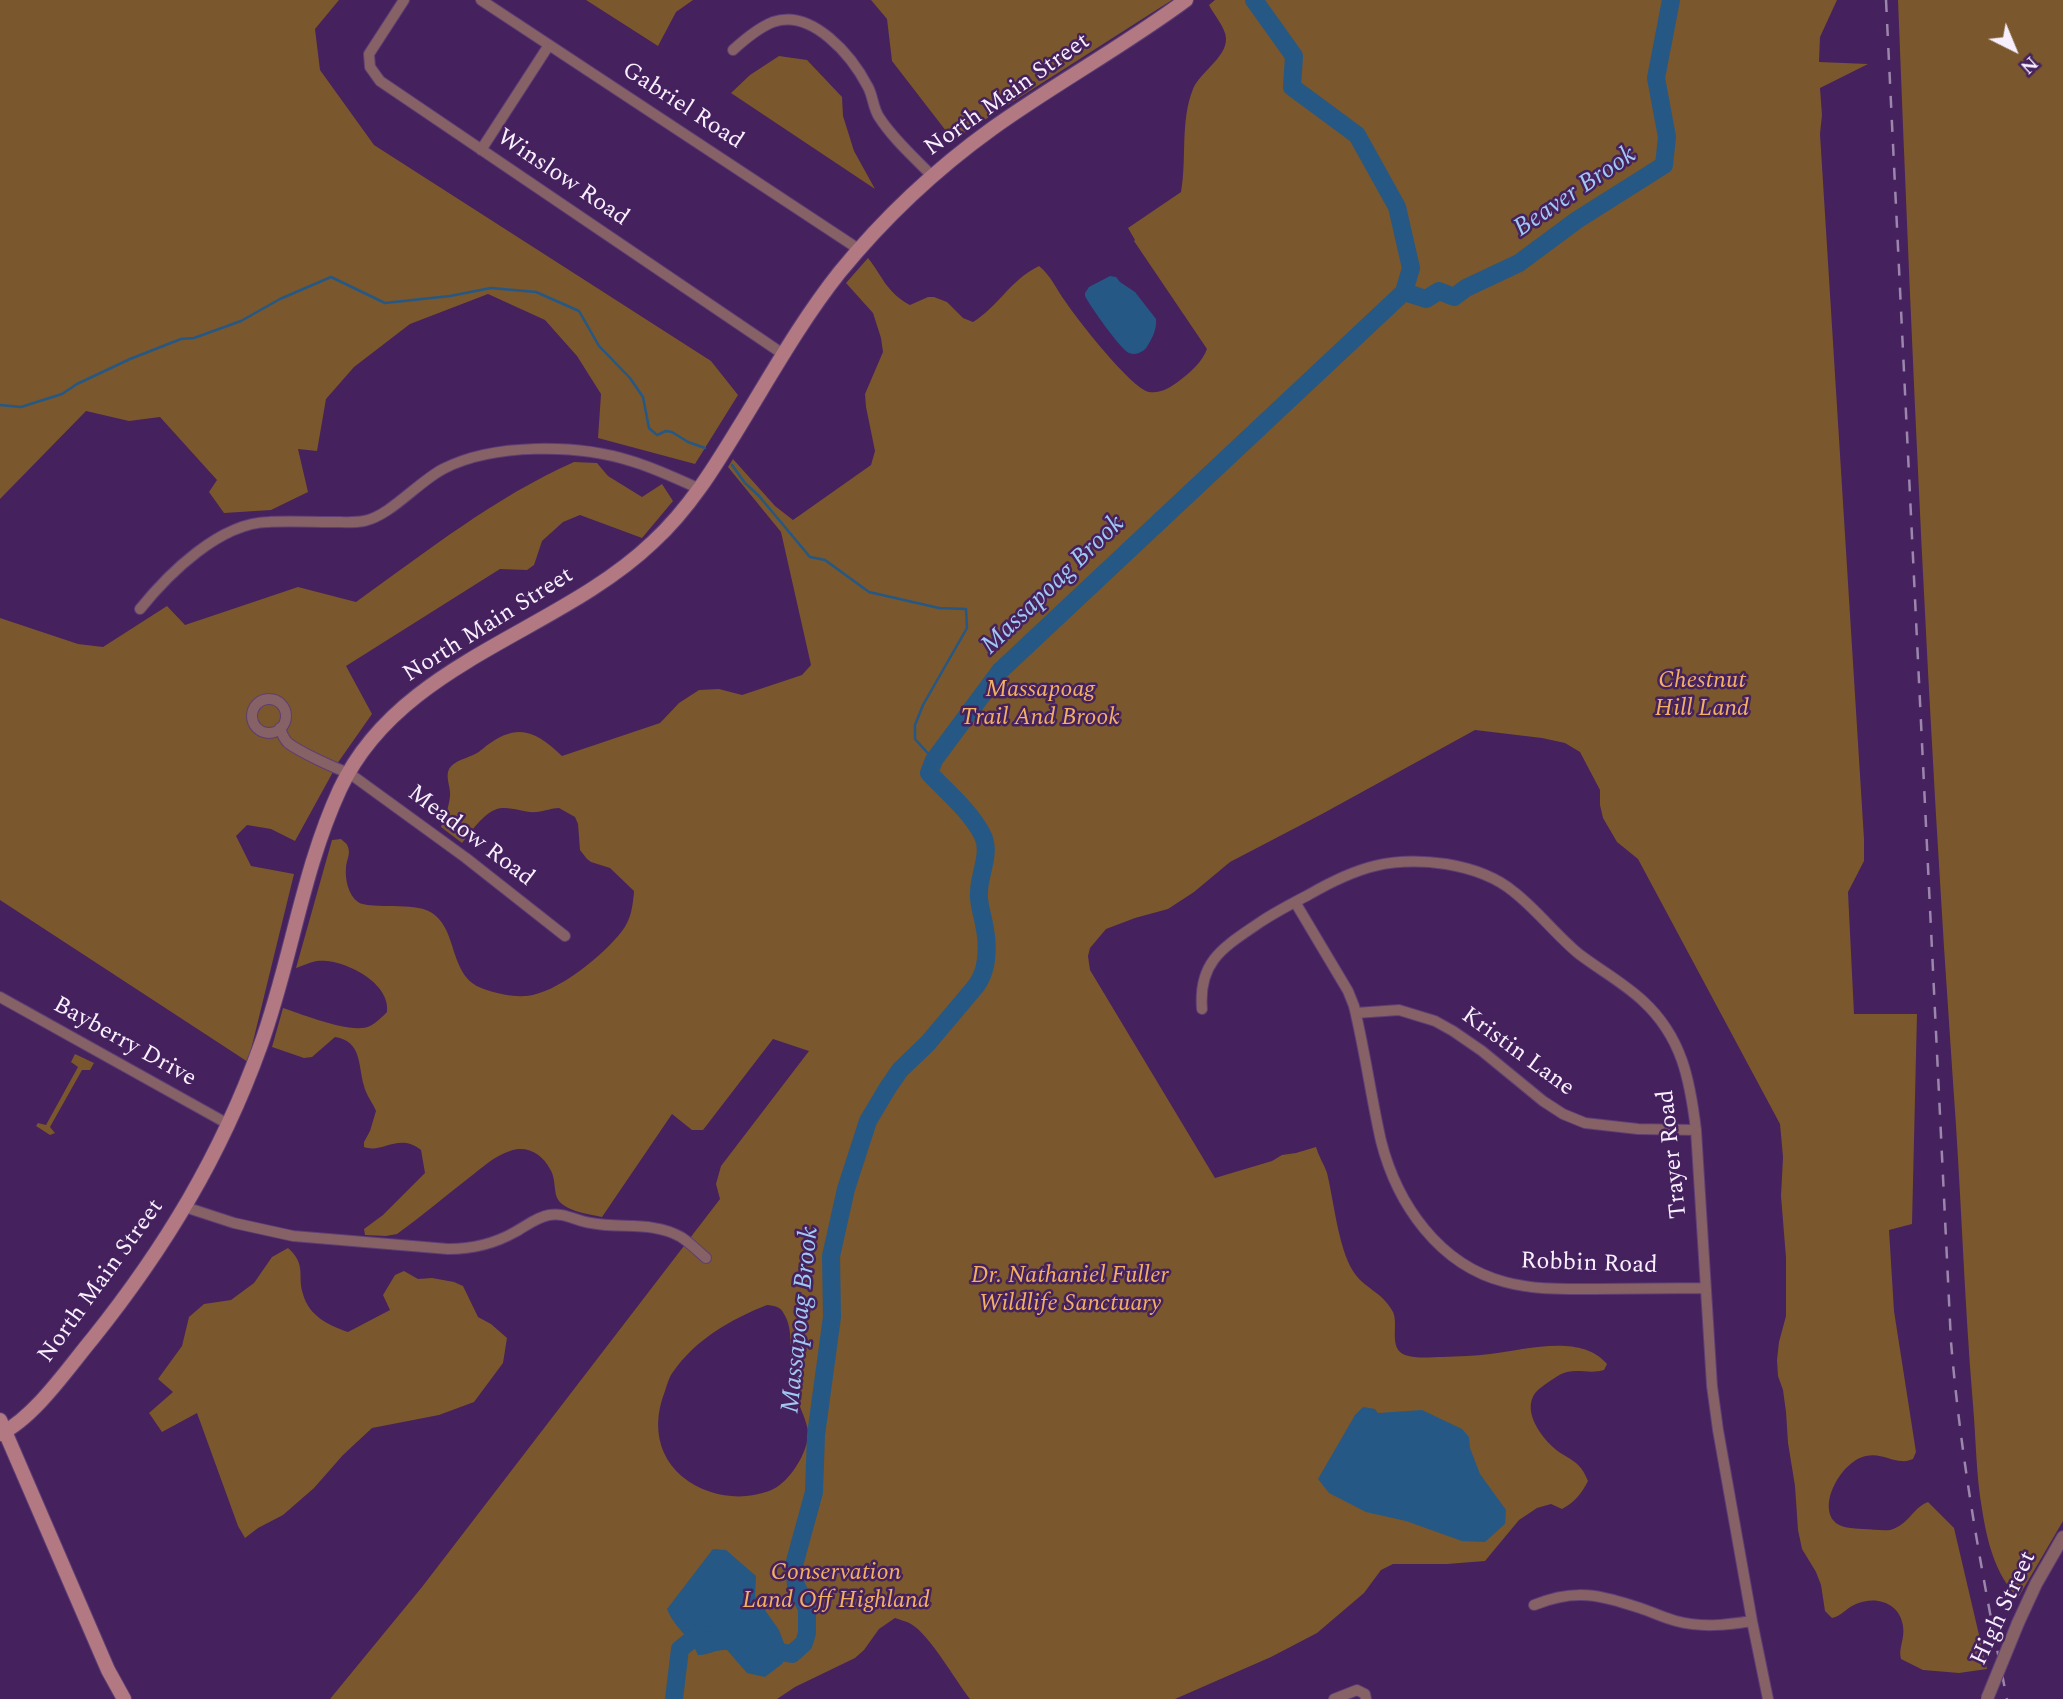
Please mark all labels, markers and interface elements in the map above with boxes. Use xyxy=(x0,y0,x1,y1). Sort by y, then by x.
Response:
north arrow xyxy=(1979,14,2049,84)
street label: North Main Street xyxy=(920,28,1096,164)
text: N xyxy=(2013,49,2044,81)
street label: Gabriel Road xyxy=(616,57,748,157)
street label: Winslow Road xyxy=(490,124,634,234)
water label: Beaver Brook xyxy=(1509,141,1643,245)
water label: Massapoag Brook xyxy=(976,510,1132,662)
street label: North Main Street xyxy=(399,562,579,690)
park label: Chestnut Hill Land xyxy=(1655,668,1749,724)
park label: Massapoag Trail And Brook xyxy=(960,677,1120,733)
street label: Meadow Road xyxy=(401,780,539,894)
street label: Bayberry Drive xyxy=(47,992,201,1094)
street label: Kristin Lane xyxy=(1455,1002,1579,1104)
street label: Trayer Road xyxy=(1653,1088,1695,1220)
street label: North Main Street xyxy=(33,1195,171,1369)
water label: Massapoag Brook xyxy=(777,1225,827,1415)
street label: Robbin Road xyxy=(1520,1248,1658,1282)
park label: Dr. Nathaniel Fuller Wildlife Sanctuary xyxy=(971,1263,1169,1319)
street label: High Street xyxy=(1966,1547,2044,1671)
park label: Conservation Land Off Highland xyxy=(742,1560,930,1616)

